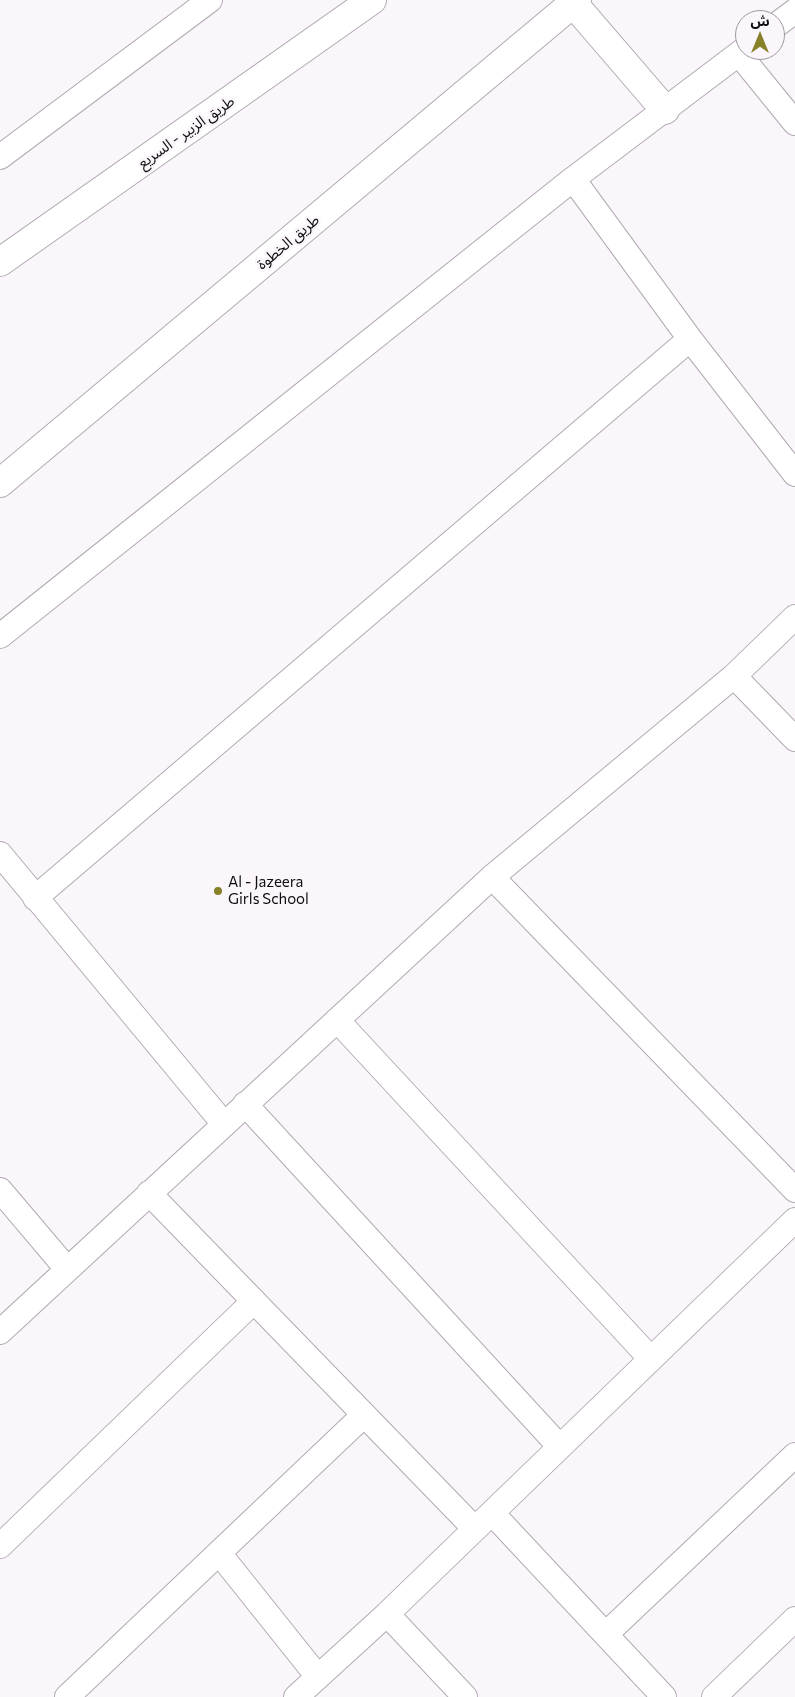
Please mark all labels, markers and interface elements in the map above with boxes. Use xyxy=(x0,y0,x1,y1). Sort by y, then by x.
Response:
north arrow xyxy=(735,10,785,60)
text: ش xyxy=(750,12,770,29)
street label: طريق الزبير - السريع xyxy=(134,92,238,172)
street label: طريق الخطوة xyxy=(253,211,323,273)
place label: Al - Jazeera Girls School xyxy=(228,873,309,908)
marker: Al - Jazeera Girls School xyxy=(212,885,224,897)

